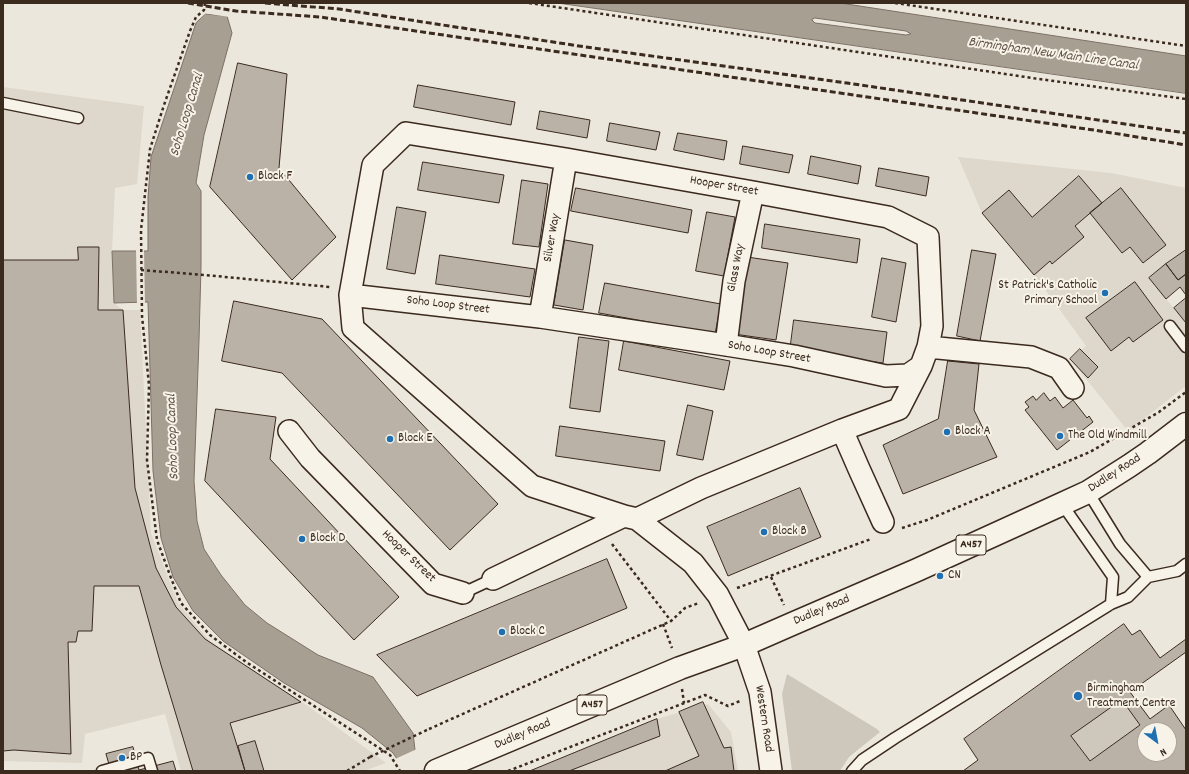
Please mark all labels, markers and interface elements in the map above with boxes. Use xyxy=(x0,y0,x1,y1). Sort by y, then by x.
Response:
water label: Birmingham New Main Line Canal xyxy=(967,35,1139,75)
water label: Soho Loop Canal xyxy=(167,71,209,159)
place label: Block F xyxy=(258,169,292,185)
marker: Block F xyxy=(245,172,255,182)
street label: Hooper Street xyxy=(689,173,759,201)
street label: Silver Way xyxy=(541,213,565,263)
street label: Glass Way xyxy=(725,243,749,293)
place label: St Patrick's Catholic Primary School xyxy=(998,278,1097,309)
marker: St Patrick's Catholic Primary School xyxy=(1100,288,1110,298)
street label: Soho Loop Street xyxy=(406,293,490,319)
street label: Soho Loop Street xyxy=(726,338,812,368)
water label: Soho Loop Canal xyxy=(164,394,184,480)
place label: Block A xyxy=(955,424,991,440)
marker: Block A xyxy=(942,427,952,437)
place label: The Old Windmill xyxy=(1068,428,1147,444)
place label: Block E xyxy=(398,431,432,447)
marker: The Old Windmill xyxy=(1055,431,1065,441)
marker: Block E xyxy=(385,434,395,444)
street label: Dudley Road xyxy=(1086,451,1144,497)
place label: Block B xyxy=(772,524,807,540)
street label: Hooper Street xyxy=(378,527,438,587)
marker: Block B xyxy=(759,527,769,537)
place label: Block D xyxy=(310,531,345,547)
marker: Block D xyxy=(297,534,307,544)
road number: A457 xyxy=(956,535,986,555)
place label: CN xyxy=(948,568,961,584)
marker: CN xyxy=(935,571,945,581)
street label: Dudley Road xyxy=(791,592,853,630)
place label: Block C xyxy=(510,624,545,640)
marker: Block C xyxy=(497,627,507,637)
place label: Birmingham Treatment Centre xyxy=(1087,681,1176,712)
street label: Western Road xyxy=(750,685,776,753)
marker: Birmingham Treatment Centre xyxy=(1072,690,1084,702)
road number: A457 xyxy=(577,695,607,715)
street label: Dudley Road xyxy=(492,716,554,754)
north arrow xyxy=(1137,722,1177,762)
text: N xyxy=(1156,743,1169,760)
place label: BP xyxy=(130,750,142,766)
marker: BP xyxy=(117,753,127,763)

